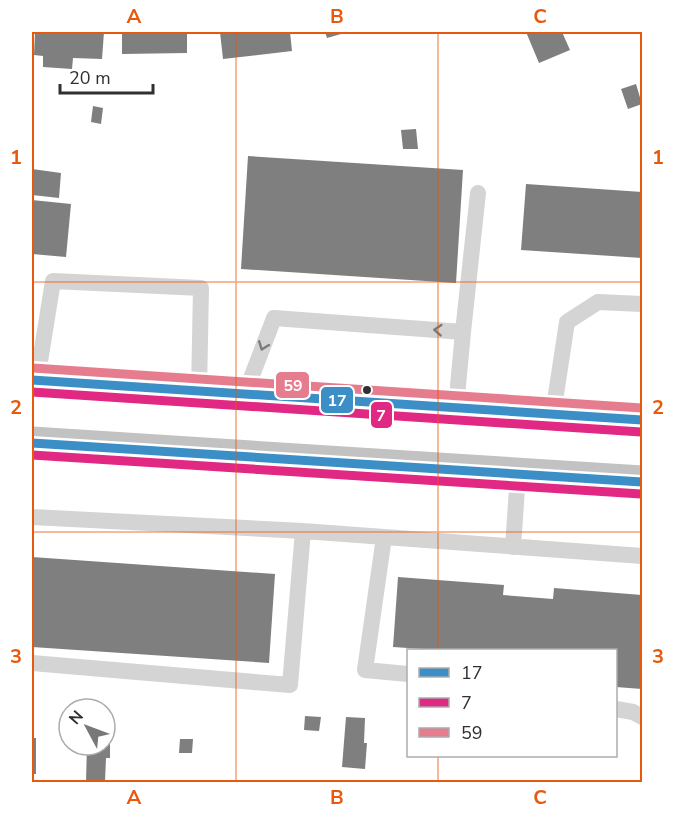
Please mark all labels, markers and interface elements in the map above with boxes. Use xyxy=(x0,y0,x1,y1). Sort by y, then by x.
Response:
text: A xyxy=(127,3,142,30)
text: B xyxy=(330,3,344,30)
text: C xyxy=(533,3,547,30)
scale bar xyxy=(60,57,153,95)
text: 20 m xyxy=(69,66,111,90)
text: 1 xyxy=(10,144,22,171)
text: 1 xyxy=(652,144,664,171)
one-way arrow xyxy=(434,324,443,337)
one-way arrow xyxy=(258,340,270,351)
line badge: 59 xyxy=(275,371,310,399)
text: 59 xyxy=(283,375,303,397)
unlabelled marker xyxy=(361,384,373,396)
line badge: 17 xyxy=(320,386,354,414)
text: 17 xyxy=(327,390,347,412)
text: 2 xyxy=(10,394,22,421)
text: 2 xyxy=(652,394,664,421)
line badge: 7 xyxy=(370,401,393,429)
text: 7 xyxy=(376,405,386,427)
text: 3 xyxy=(10,643,22,670)
text: 3 xyxy=(652,643,664,670)
legend xyxy=(407,649,617,757)
text: 17 xyxy=(461,661,483,685)
text: 7 xyxy=(461,691,472,715)
north arrow xyxy=(57,697,117,757)
text: N xyxy=(64,706,89,730)
text: 59 xyxy=(461,721,483,745)
text: A xyxy=(127,784,142,811)
text: B xyxy=(330,784,344,811)
text: C xyxy=(533,784,547,811)

